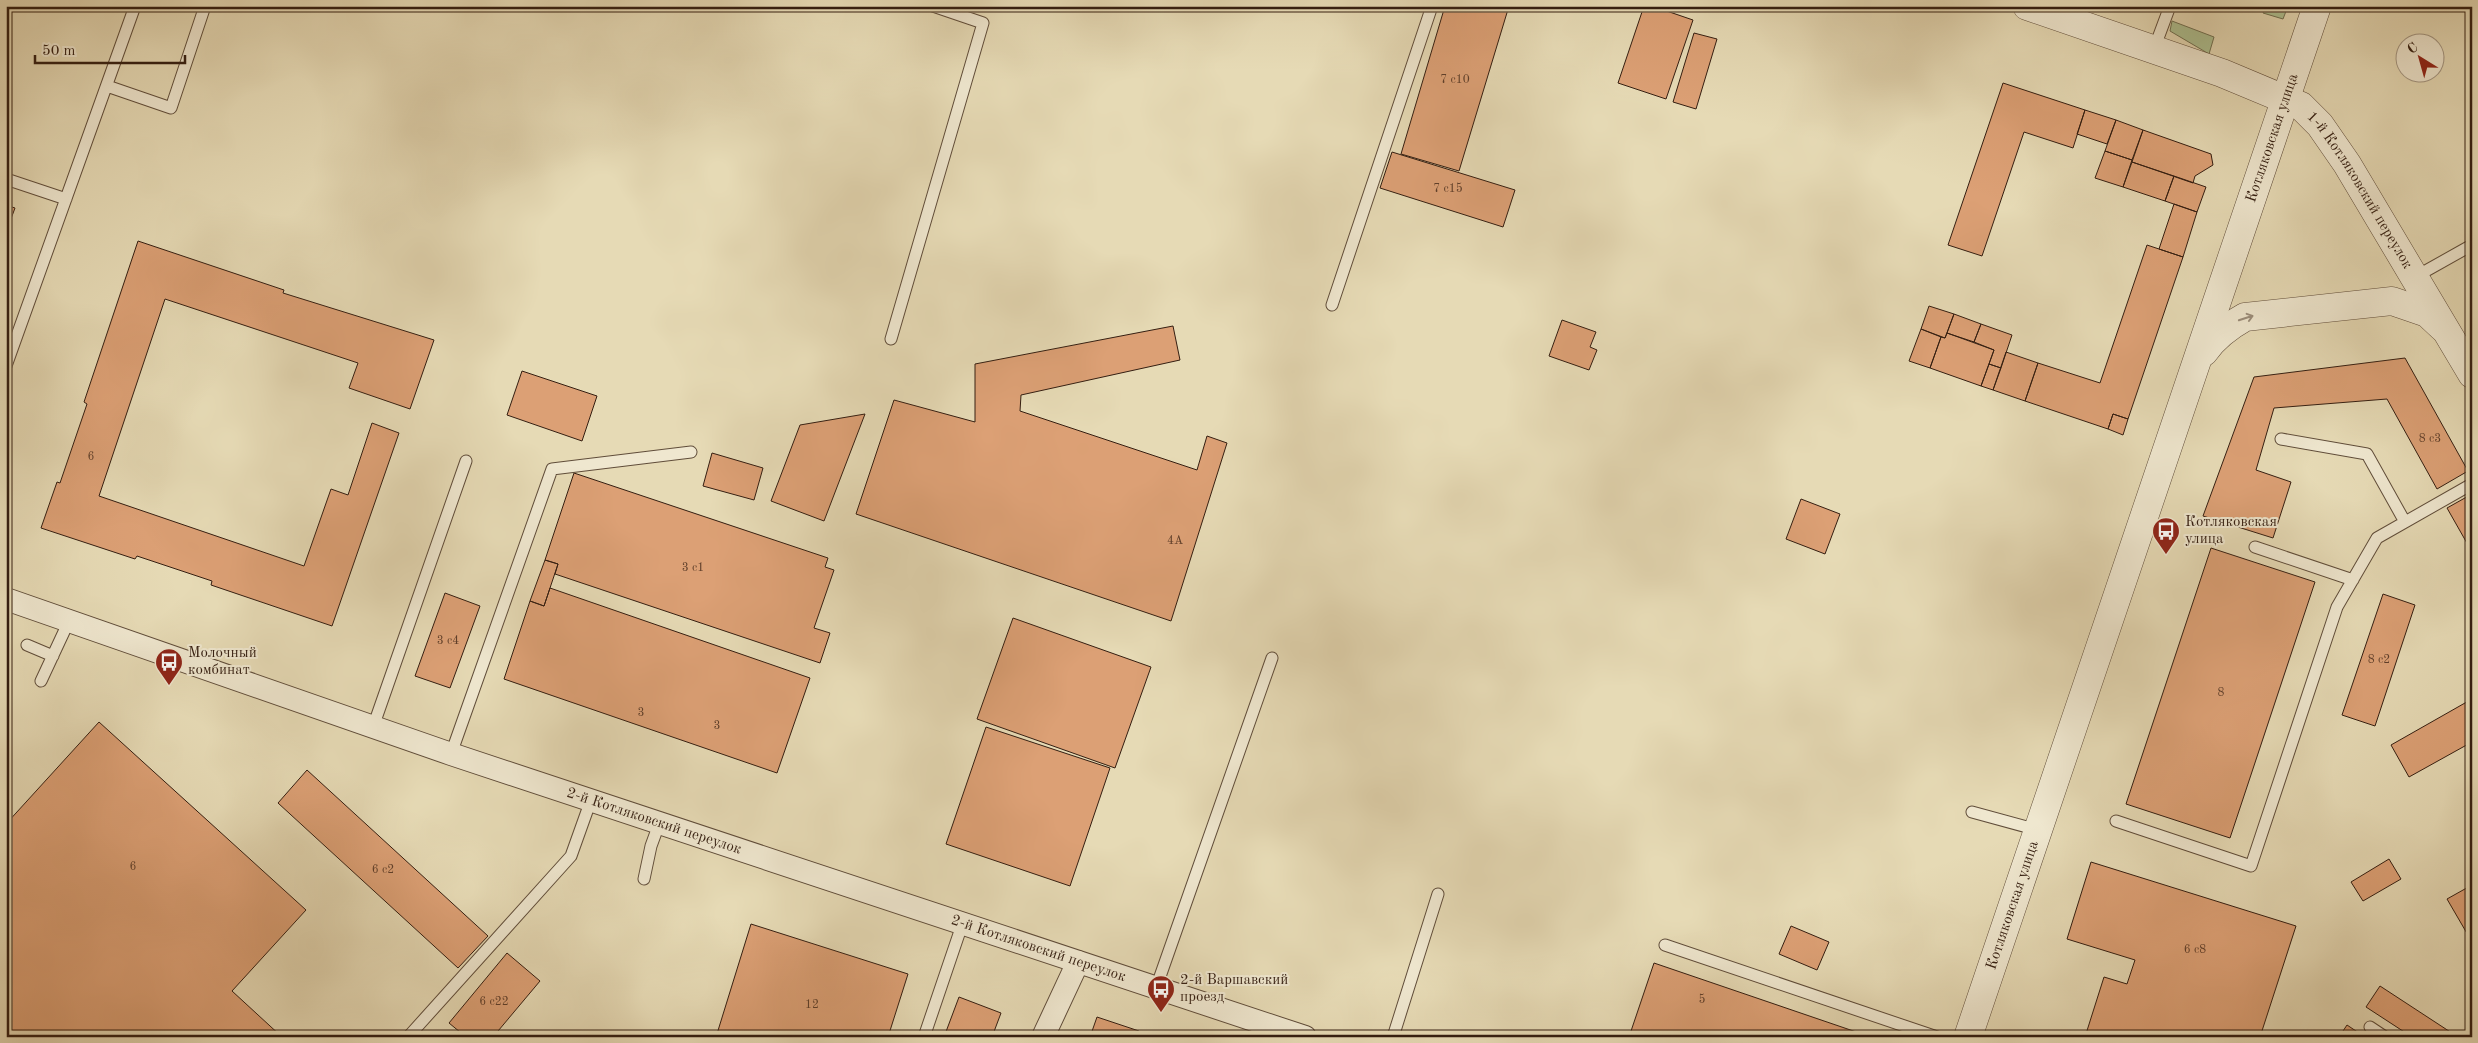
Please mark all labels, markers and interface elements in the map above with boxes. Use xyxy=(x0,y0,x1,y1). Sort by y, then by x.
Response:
scale bar xyxy=(35,32,185,64)
north arrow xyxy=(2396,32,2446,82)
text: С xyxy=(2405,40,2421,57)
text: 50 m xyxy=(42,44,76,59)
street label: Котляковская улица xyxy=(2244,71,2301,204)
house number: 7 с10 xyxy=(1440,74,1470,86)
street label: 1-й Котляковский переулок xyxy=(2304,109,2415,272)
house number: 7 с15 xyxy=(1433,182,1463,195)
one-way arrow xyxy=(2238,313,2254,323)
house number: 8 с3 xyxy=(2419,433,2441,445)
house number: 6 xyxy=(88,451,95,463)
place label: Котляковская улица xyxy=(2185,515,2277,547)
bus stop icon: Котляковская улица xyxy=(2151,516,2181,555)
house number: 4А xyxy=(1167,535,1183,547)
house number: 3 с1 xyxy=(682,562,704,574)
house number: 3 с4 xyxy=(437,635,459,647)
place label: Молочный комбинат xyxy=(188,646,257,678)
bus stop icon: Молочный комбинат xyxy=(154,647,184,686)
house number: 8 с2 xyxy=(2368,654,2390,666)
house number: 8 xyxy=(2218,687,2225,699)
house number: 3 xyxy=(638,707,644,719)
house number: 3 xyxy=(714,720,720,732)
street label: 2-й Котляковский переулок xyxy=(565,785,744,857)
street label: Котляковская улица xyxy=(1984,839,2041,972)
house number: 6 xyxy=(130,861,137,873)
house number: 6 с2 xyxy=(372,864,394,876)
street label: 2-й Котляковский переулок xyxy=(949,913,1128,985)
house number: 6 с8 xyxy=(2184,944,2206,956)
place label: 2-й Варшавский проезд xyxy=(1180,973,1288,1005)
bus stop icon: 2-й Варшавский проезд xyxy=(1146,974,1176,1013)
house number: 5 xyxy=(1699,993,1706,1006)
house number: 6 с22 xyxy=(479,996,509,1008)
house number: 12 xyxy=(805,999,819,1011)

